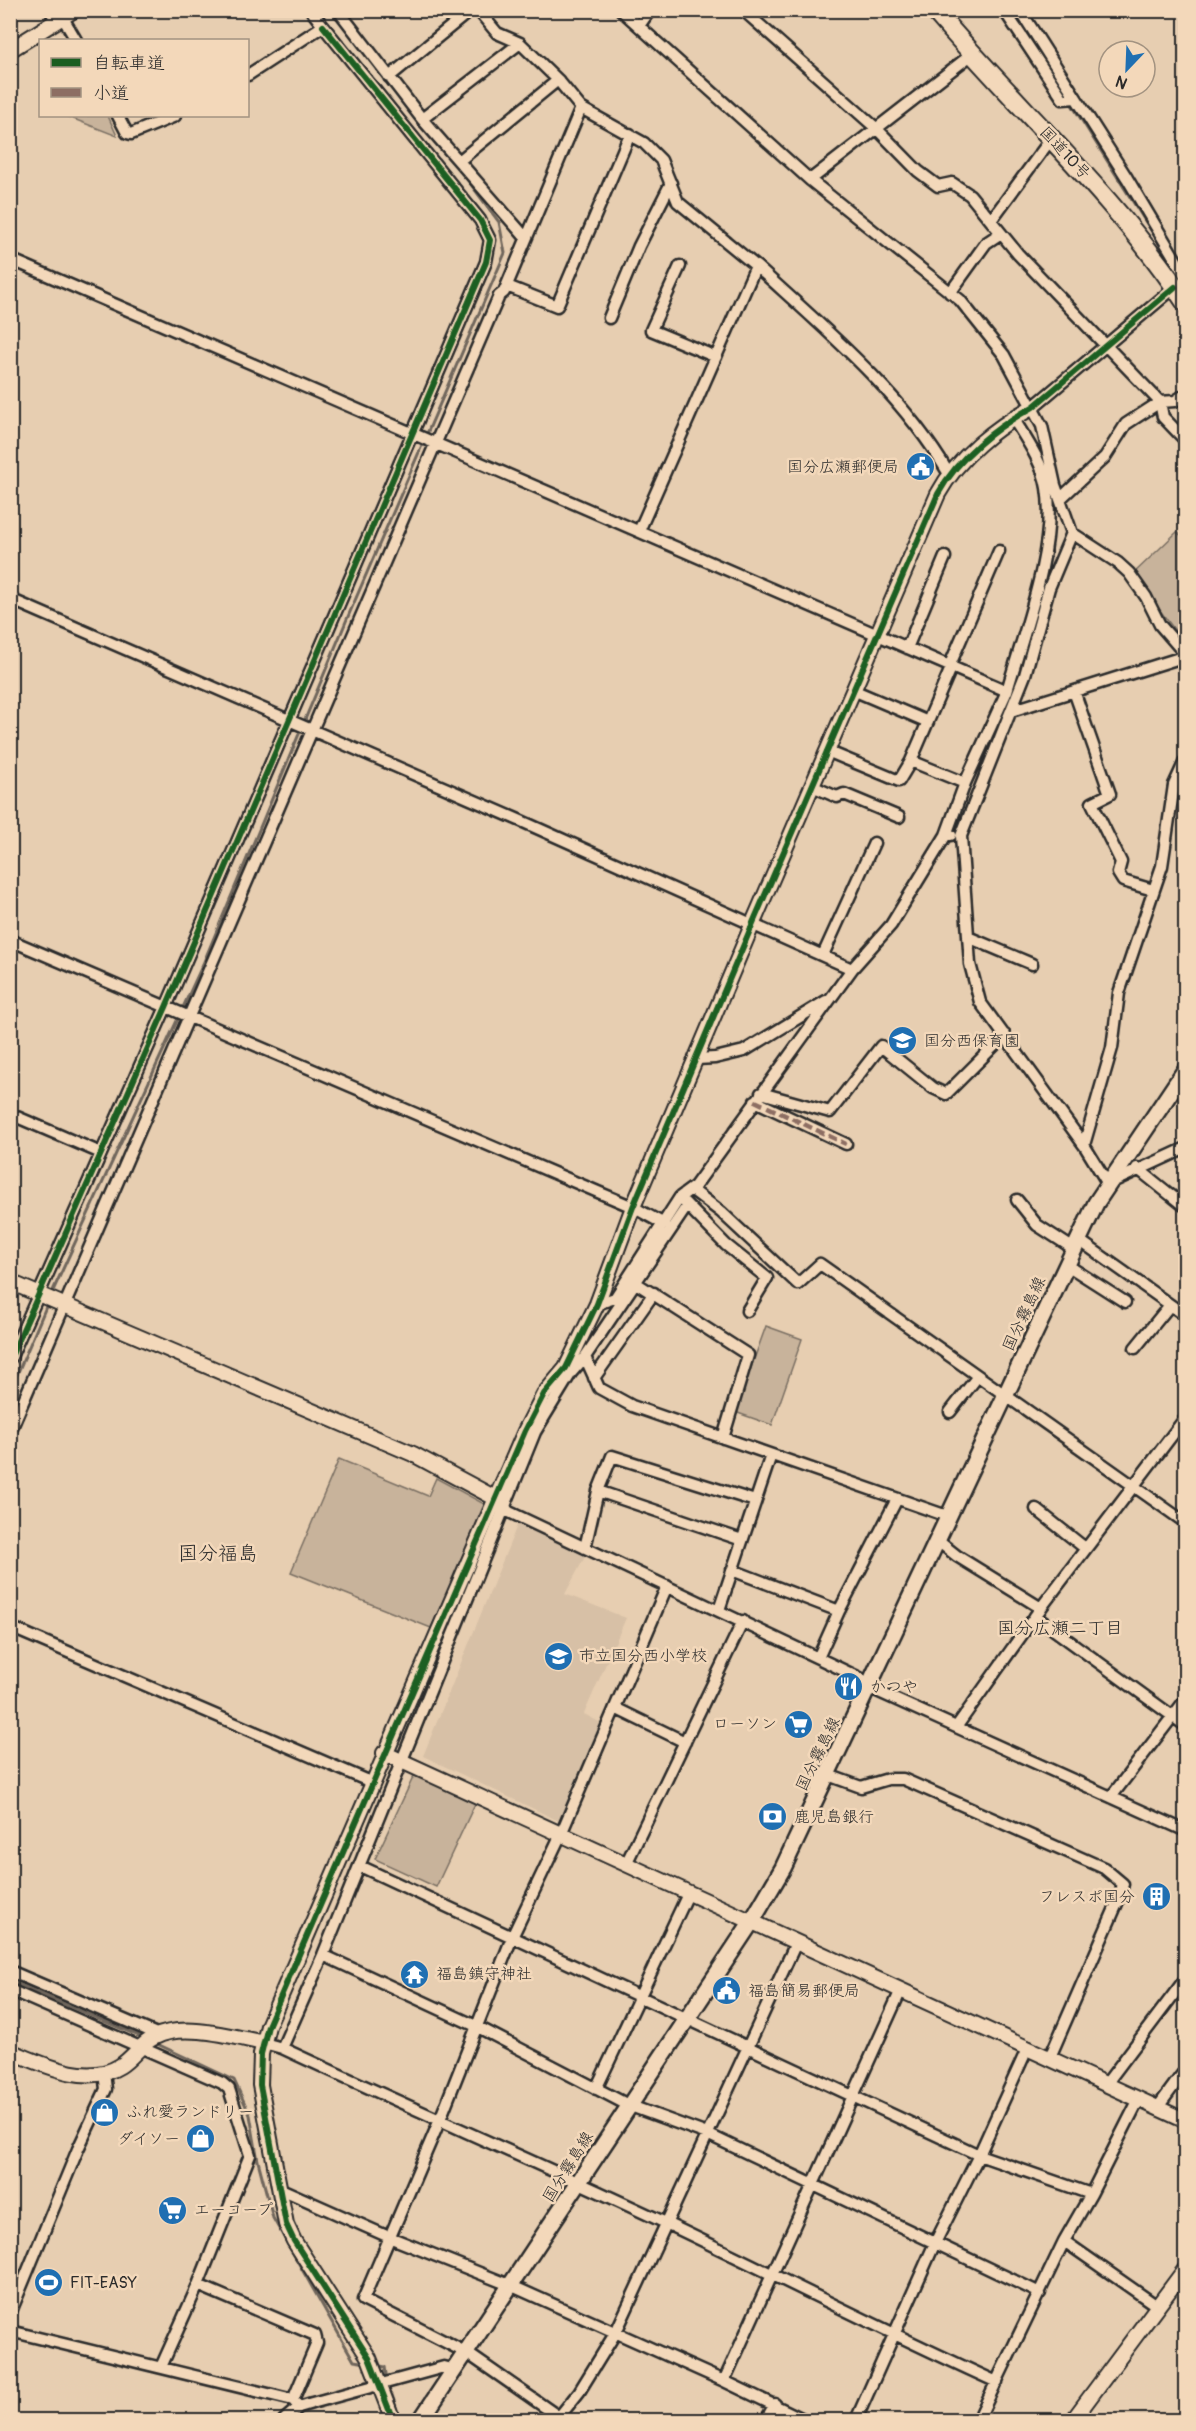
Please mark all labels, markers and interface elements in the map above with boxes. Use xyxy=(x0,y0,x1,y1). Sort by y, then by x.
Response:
legend xyxy=(39,39,249,117)
north arrow xyxy=(1097,39,1157,99)
text: 自転車道 xyxy=(93,52,165,75)
text: N xyxy=(1112,70,1130,93)
text: 小道 xyxy=(93,82,129,105)
street label: 国道10号 xyxy=(1035,122,1095,184)
public building icon: 国分広瀬郵便局 xyxy=(904,451,936,483)
place label: 国分広瀬郵便局 xyxy=(787,457,899,477)
school or university icon: 国分西保育園 xyxy=(887,1025,919,1057)
place label: 国分西保育園 xyxy=(924,1031,1020,1051)
street label: 国分霧島線 xyxy=(998,1274,1050,1354)
district label: 国分福島 xyxy=(178,1541,258,1566)
district label: 国分広瀬二丁目 xyxy=(997,1617,1123,1640)
school or university icon: 市立国分西小学校 xyxy=(542,1640,574,1672)
place label: 市立国分西小学校 xyxy=(579,1646,707,1666)
restaurant icon: かつや xyxy=(833,1671,865,1703)
place label: かつや xyxy=(870,1677,918,1697)
supermarket icon: ローソン xyxy=(782,1708,814,1740)
place label: ローソン xyxy=(713,1714,777,1734)
street label: 国分霧島線 xyxy=(791,1714,845,1794)
bank icon: 鹿児島銀行 xyxy=(757,1801,789,1833)
place label: 鹿児島銀行 xyxy=(794,1807,874,1827)
building icon: フレスポ国分 xyxy=(1140,1881,1172,1913)
place label: フレスポ国分 xyxy=(1039,1887,1135,1907)
temple icon: 福島鎮守神社 xyxy=(399,1958,431,1990)
place label: 福島鎮守神社 xyxy=(436,1964,532,1984)
public building icon: 福島簡易郵便局 xyxy=(711,1975,743,2007)
place label: 福島簡易郵便局 xyxy=(748,1981,860,2001)
shop icon: ふれ愛ランドリー xyxy=(89,2096,121,2128)
place label: ふれ愛ランドリー xyxy=(126,2102,254,2122)
shop icon: ダイソー xyxy=(185,2123,217,2155)
street label: 国分霧島線 xyxy=(538,2128,598,2206)
place label: ダイソー xyxy=(118,2129,180,2149)
supermarket icon: エーコープ xyxy=(157,2194,189,2226)
place label: エーコープ xyxy=(194,2200,273,2220)
sports icon: FIT-EASY xyxy=(33,2267,65,2299)
place label: FIT-EASY xyxy=(70,2273,137,2293)

